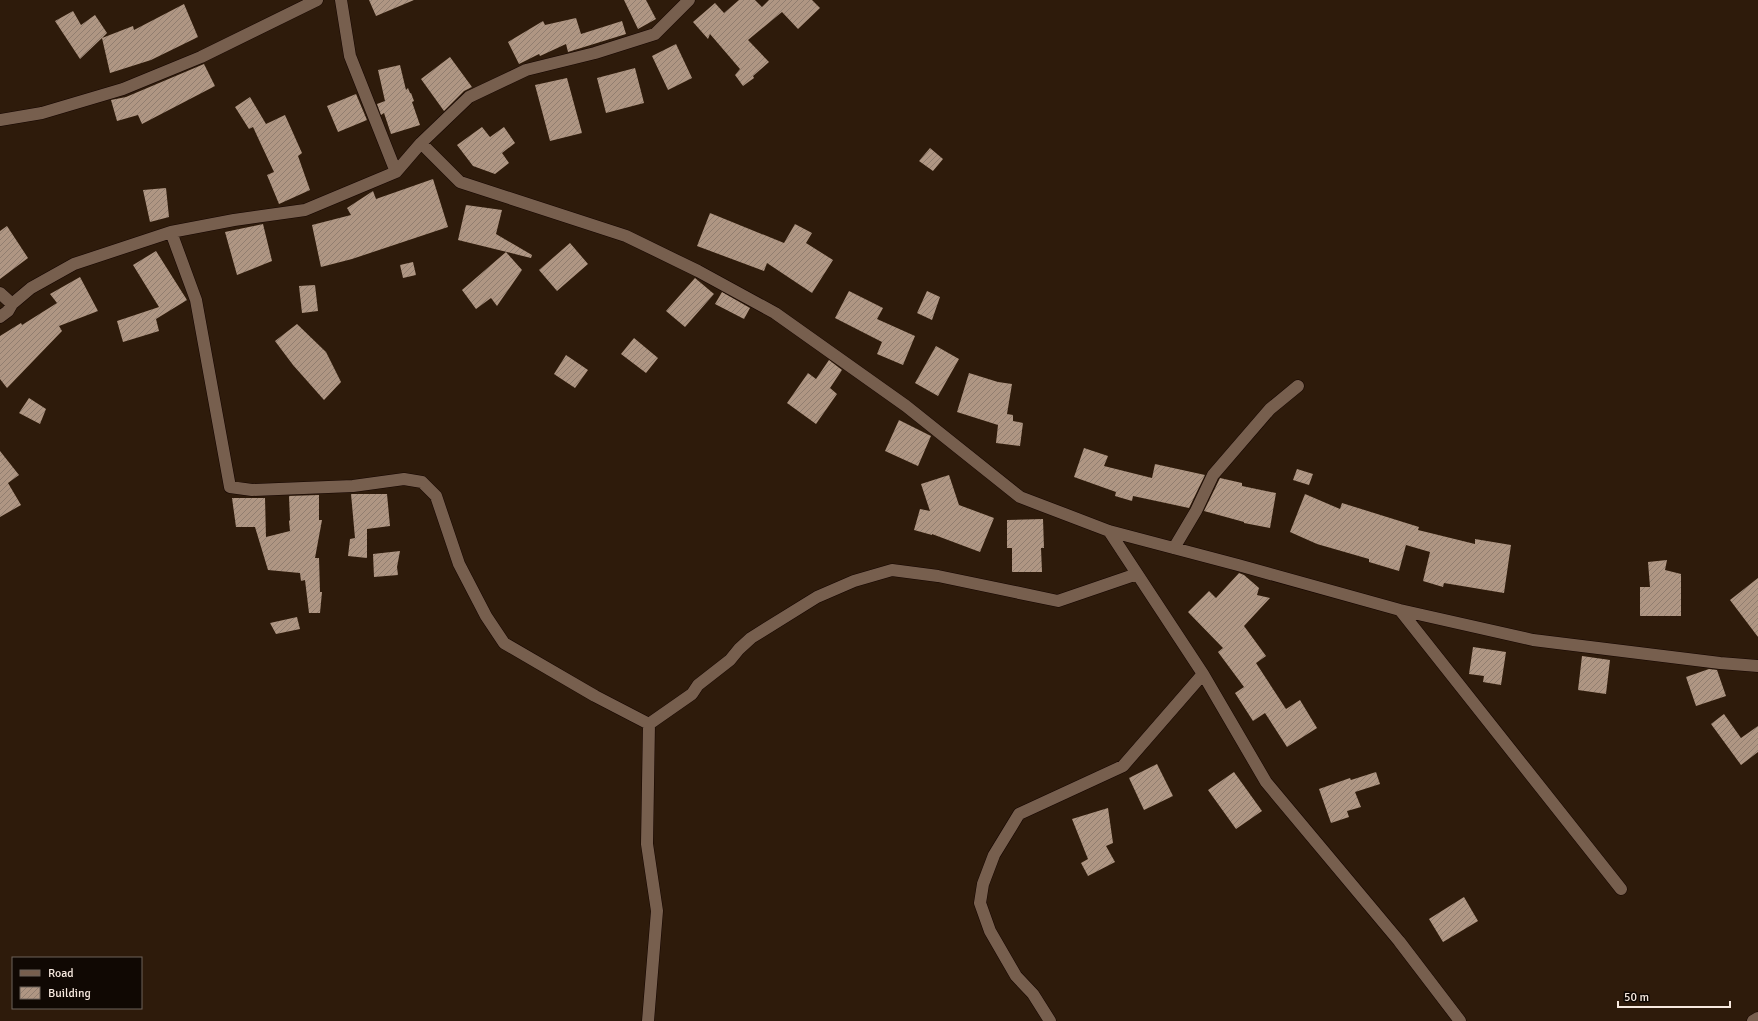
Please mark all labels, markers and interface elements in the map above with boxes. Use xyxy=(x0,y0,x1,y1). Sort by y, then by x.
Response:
legend xyxy=(12,957,142,1009)
text: Road xyxy=(48,966,74,981)
scale bar xyxy=(1618,983,1730,1009)
text: Building xyxy=(48,986,91,1001)
text: 50 m xyxy=(1624,990,1649,1005)

